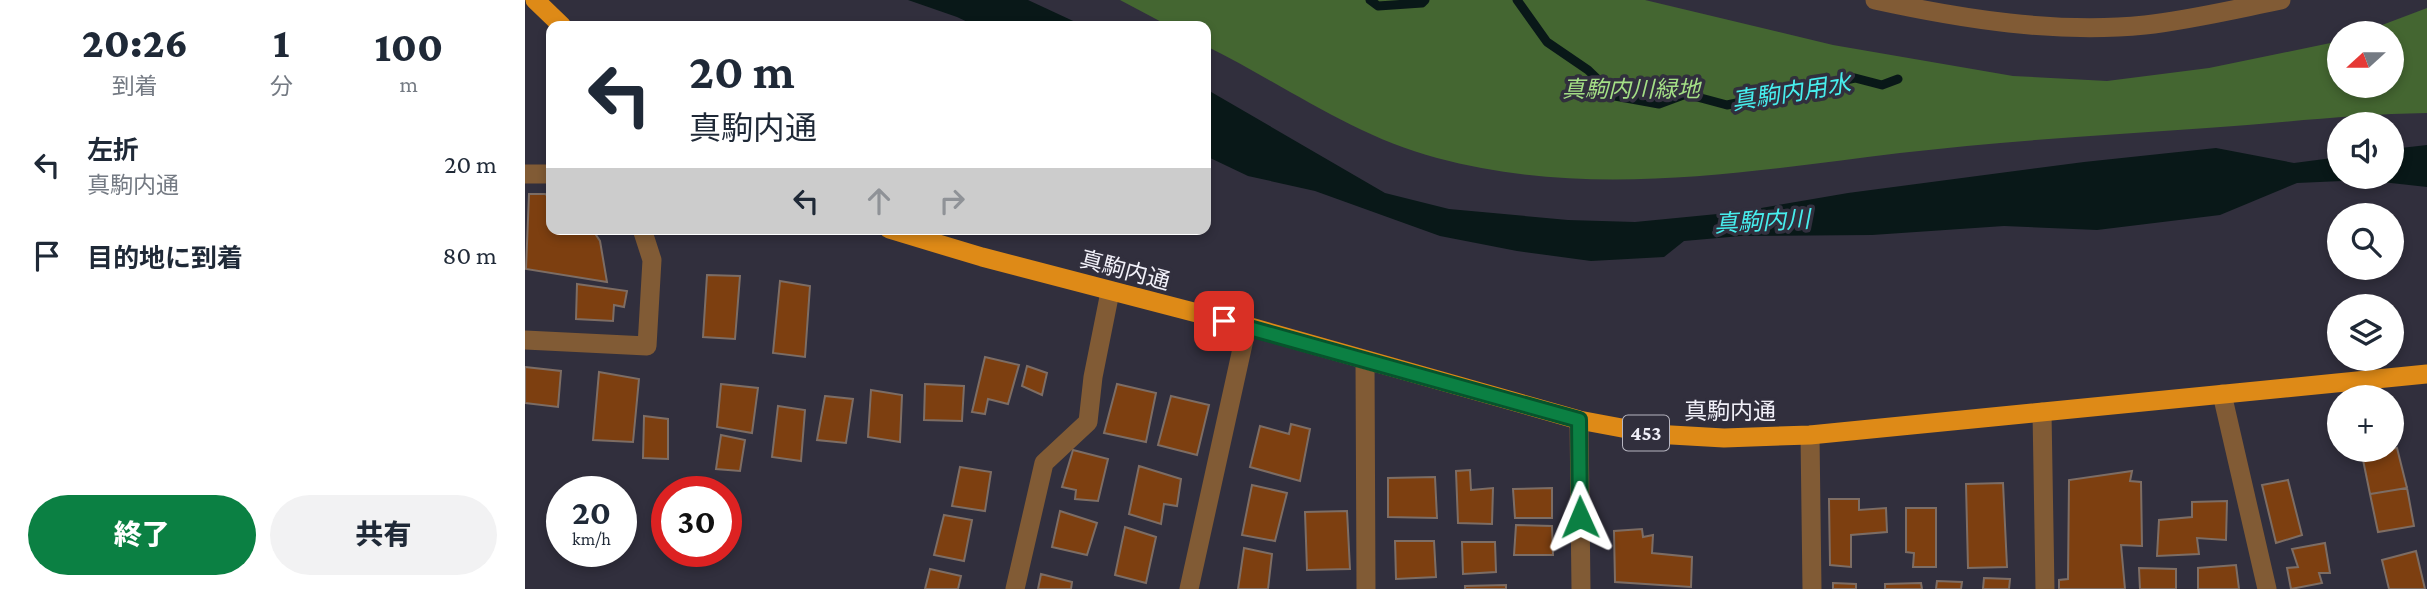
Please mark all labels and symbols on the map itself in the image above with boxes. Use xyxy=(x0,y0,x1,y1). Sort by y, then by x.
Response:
north arrow xyxy=(2327,21,2405,98)
water label: 真駒内用水 xyxy=(1730,69,1855,115)
park label: 真駒内川緑地 xyxy=(1562,76,1702,102)
water label: 真駒内川 xyxy=(1713,205,1814,237)
street label: 真駒内通 xyxy=(1077,246,1173,294)
pin xyxy=(1194,291,1254,351)
street label: 真駒内通 xyxy=(1684,398,1776,424)
road number: 453 xyxy=(1623,416,1669,450)
speed limit sign: 30 xyxy=(651,476,742,567)
position arrow xyxy=(1543,480,1617,554)

